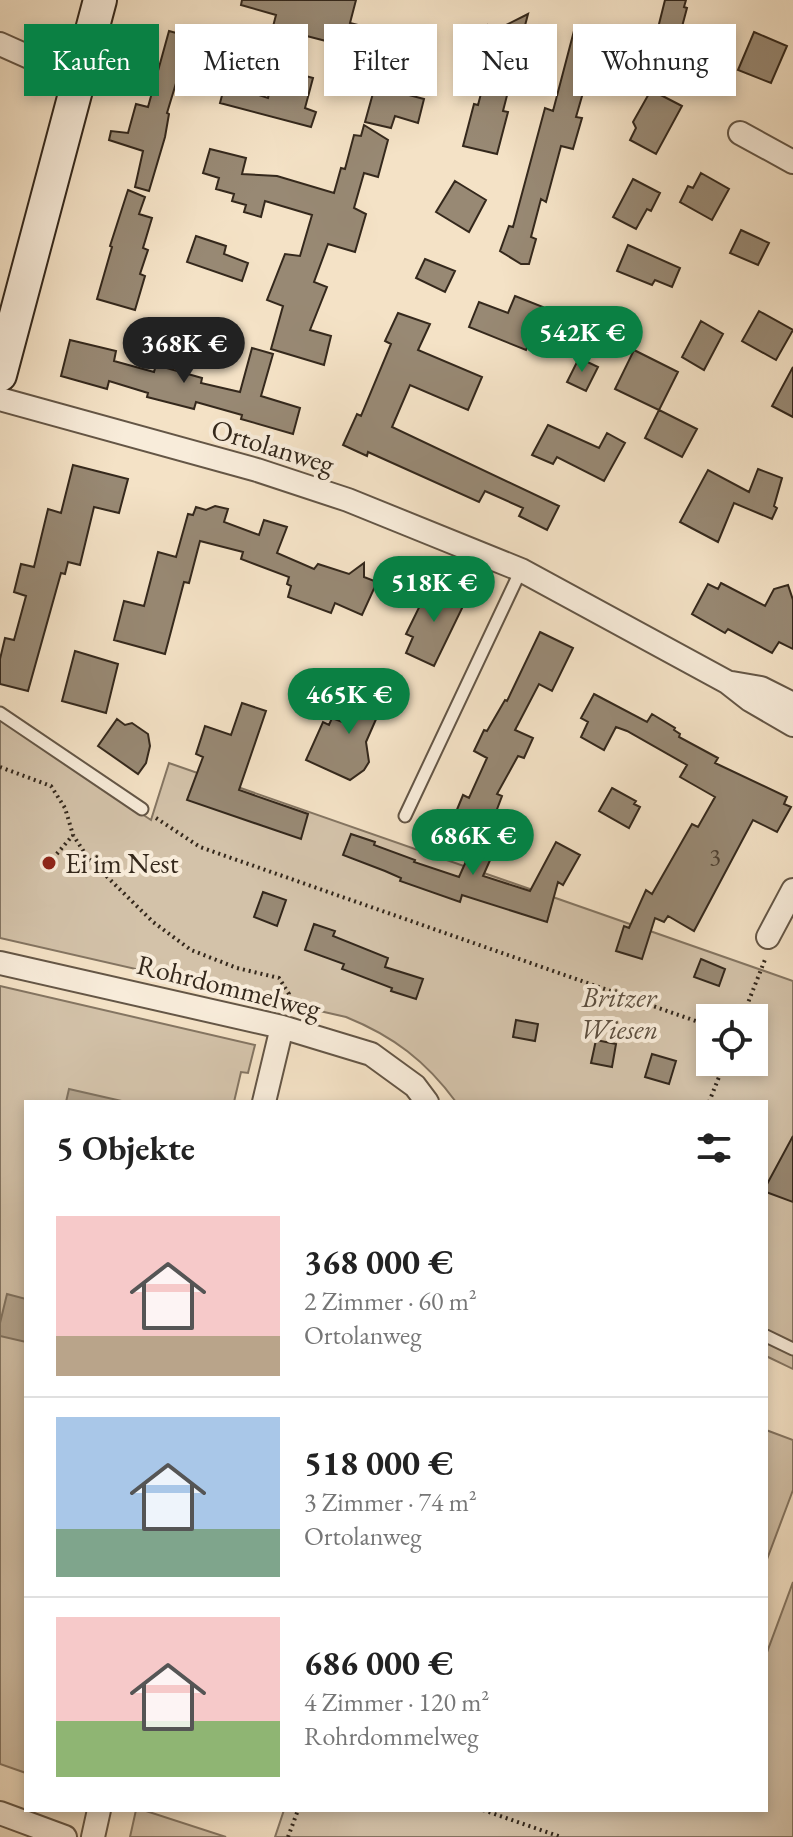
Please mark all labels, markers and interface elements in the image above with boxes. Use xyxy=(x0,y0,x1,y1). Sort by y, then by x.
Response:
chip: Kaufen xyxy=(24,24,159,96)
chip: Mieten xyxy=(175,24,308,96)
chip: Filter xyxy=(324,24,437,96)
chip: Neu xyxy=(453,24,557,96)
chip: Wohnung xyxy=(573,24,736,96)
pin: 542K € xyxy=(517,306,647,374)
text: 542K € xyxy=(539,315,625,349)
pin: 368K € xyxy=(119,317,249,385)
text: 368K € xyxy=(141,326,227,360)
street label: Ortolanweg xyxy=(207,410,340,482)
pin: 518K € xyxy=(369,556,499,624)
text: 518K € xyxy=(391,565,477,599)
pin: 465K € xyxy=(284,668,414,736)
text: 465K € xyxy=(306,677,392,711)
pin: 686K € xyxy=(408,809,538,877)
text: 686K € xyxy=(430,818,516,852)
house number: 3 xyxy=(709,841,721,872)
place label: Ei im Nest xyxy=(65,845,179,881)
marker: Ei im Nest xyxy=(40,854,58,872)
street label: Rohrdommelweg xyxy=(133,946,325,1026)
park label: Britzer Wiesen xyxy=(580,979,658,1047)
map controls xyxy=(696,1004,768,1076)
button: locate xyxy=(696,1004,768,1076)
text: 5 Objekte xyxy=(56,1126,195,1170)
icon: filters xyxy=(692,1126,736,1170)
text: 368 000 € xyxy=(304,1240,453,1284)
icon: home xyxy=(120,1248,216,1344)
text: 2 Zimmer · 60 m² xyxy=(304,1284,477,1318)
text: Ortolanweg xyxy=(304,1318,421,1352)
text: 518 000 € xyxy=(304,1441,453,1485)
icon: home xyxy=(120,1449,216,1545)
text: 3 Zimmer · 74 m² xyxy=(304,1485,477,1519)
text: Ortolanweg xyxy=(304,1519,421,1553)
text: 686 000 € xyxy=(304,1641,453,1685)
icon: home xyxy=(120,1649,216,1745)
text: 4 Zimmer · 120 m² xyxy=(304,1685,489,1719)
text: Rohrdommelweg xyxy=(304,1719,479,1753)

